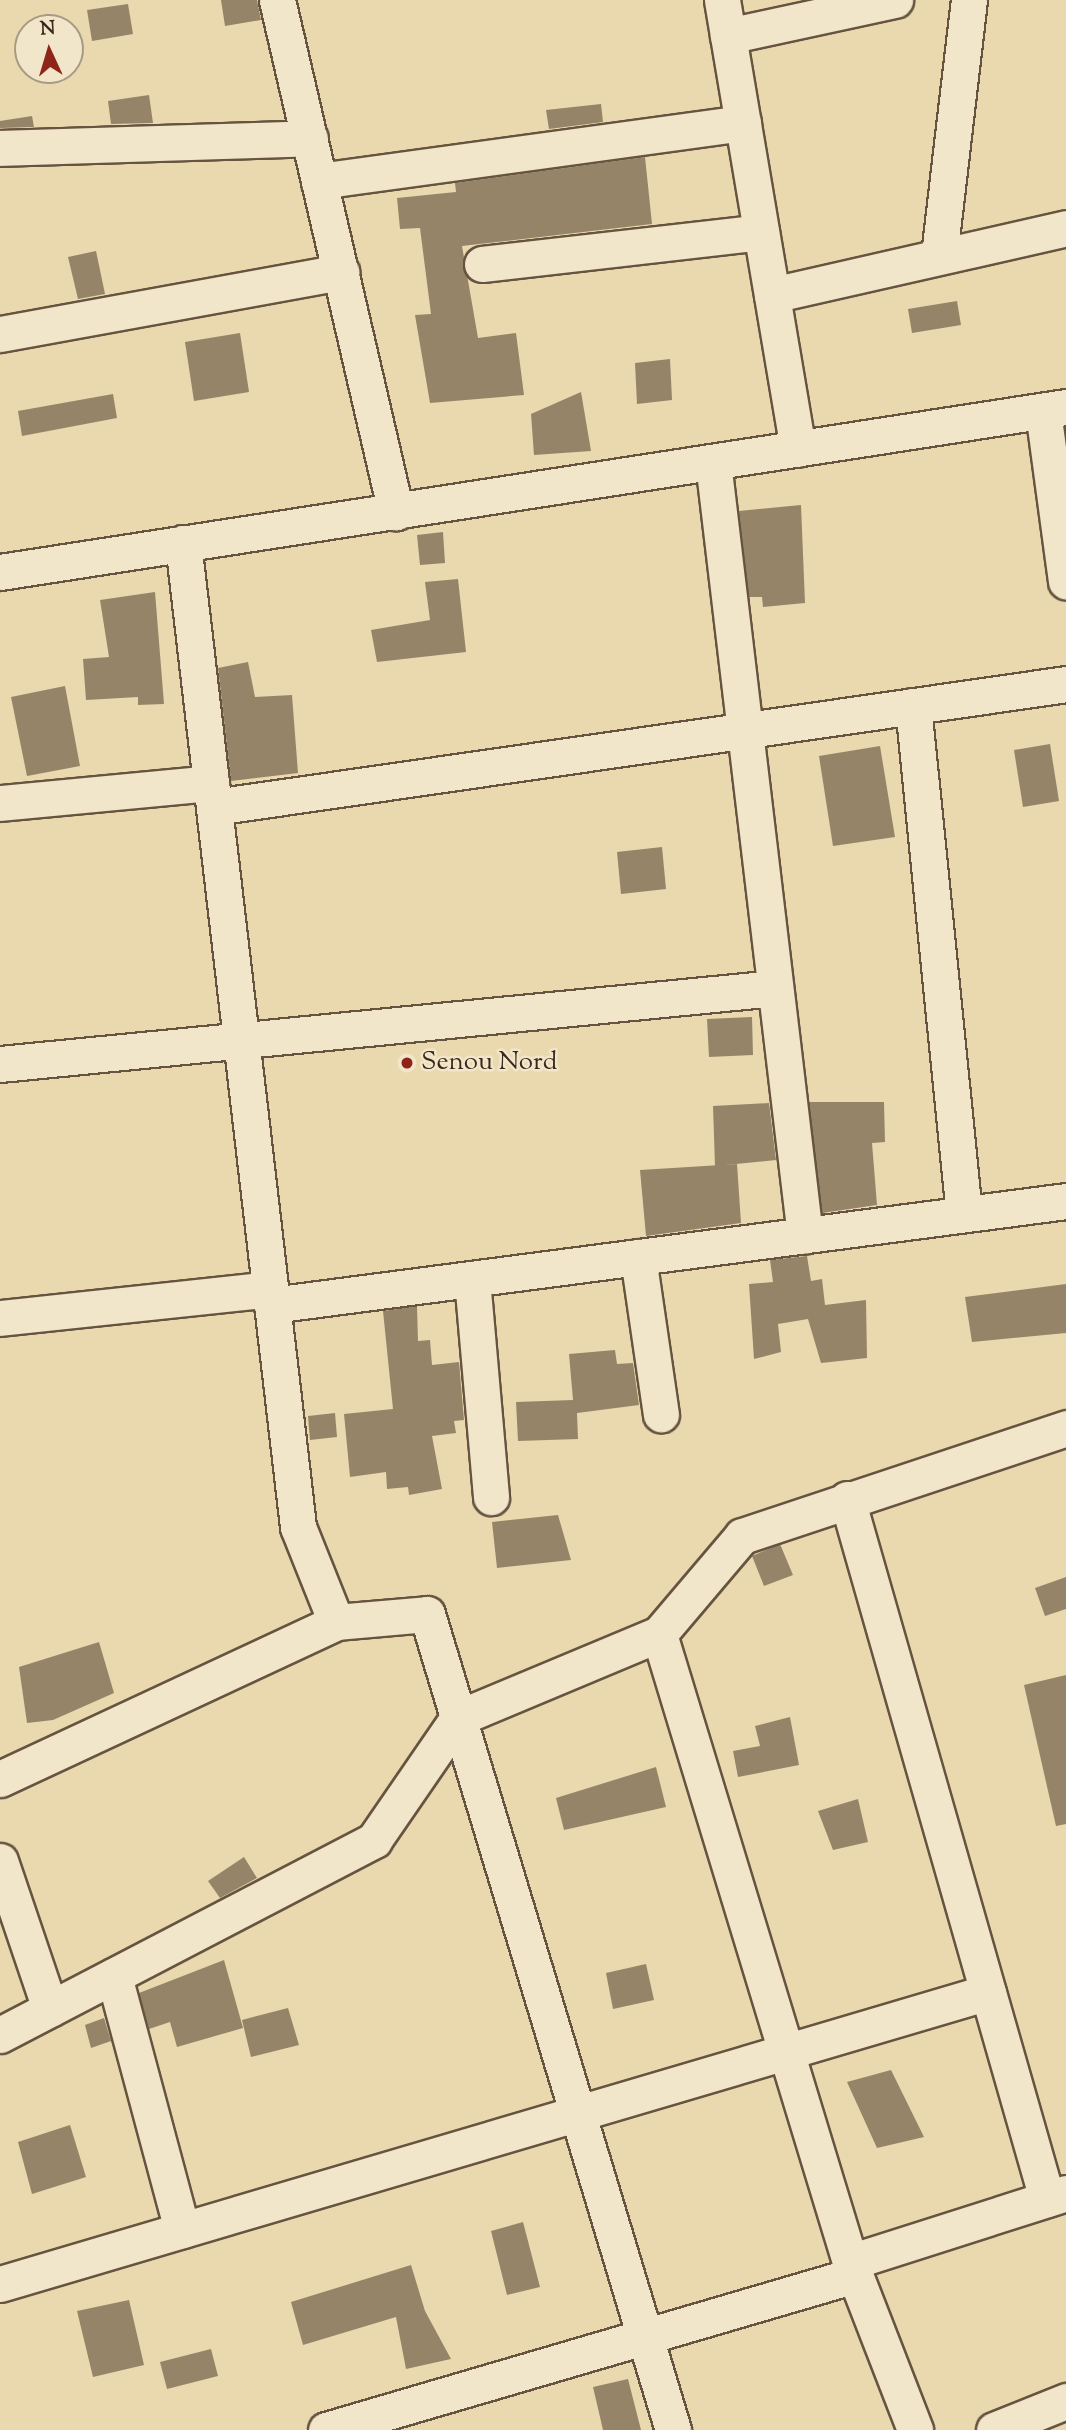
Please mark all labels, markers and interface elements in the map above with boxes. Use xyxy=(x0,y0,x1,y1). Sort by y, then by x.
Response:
north arrow xyxy=(14,14,84,84)
text: N xyxy=(39,16,56,44)
place label: Senou Nord xyxy=(421,1047,557,1079)
marker: Senou Nord xyxy=(399,1055,415,1071)

